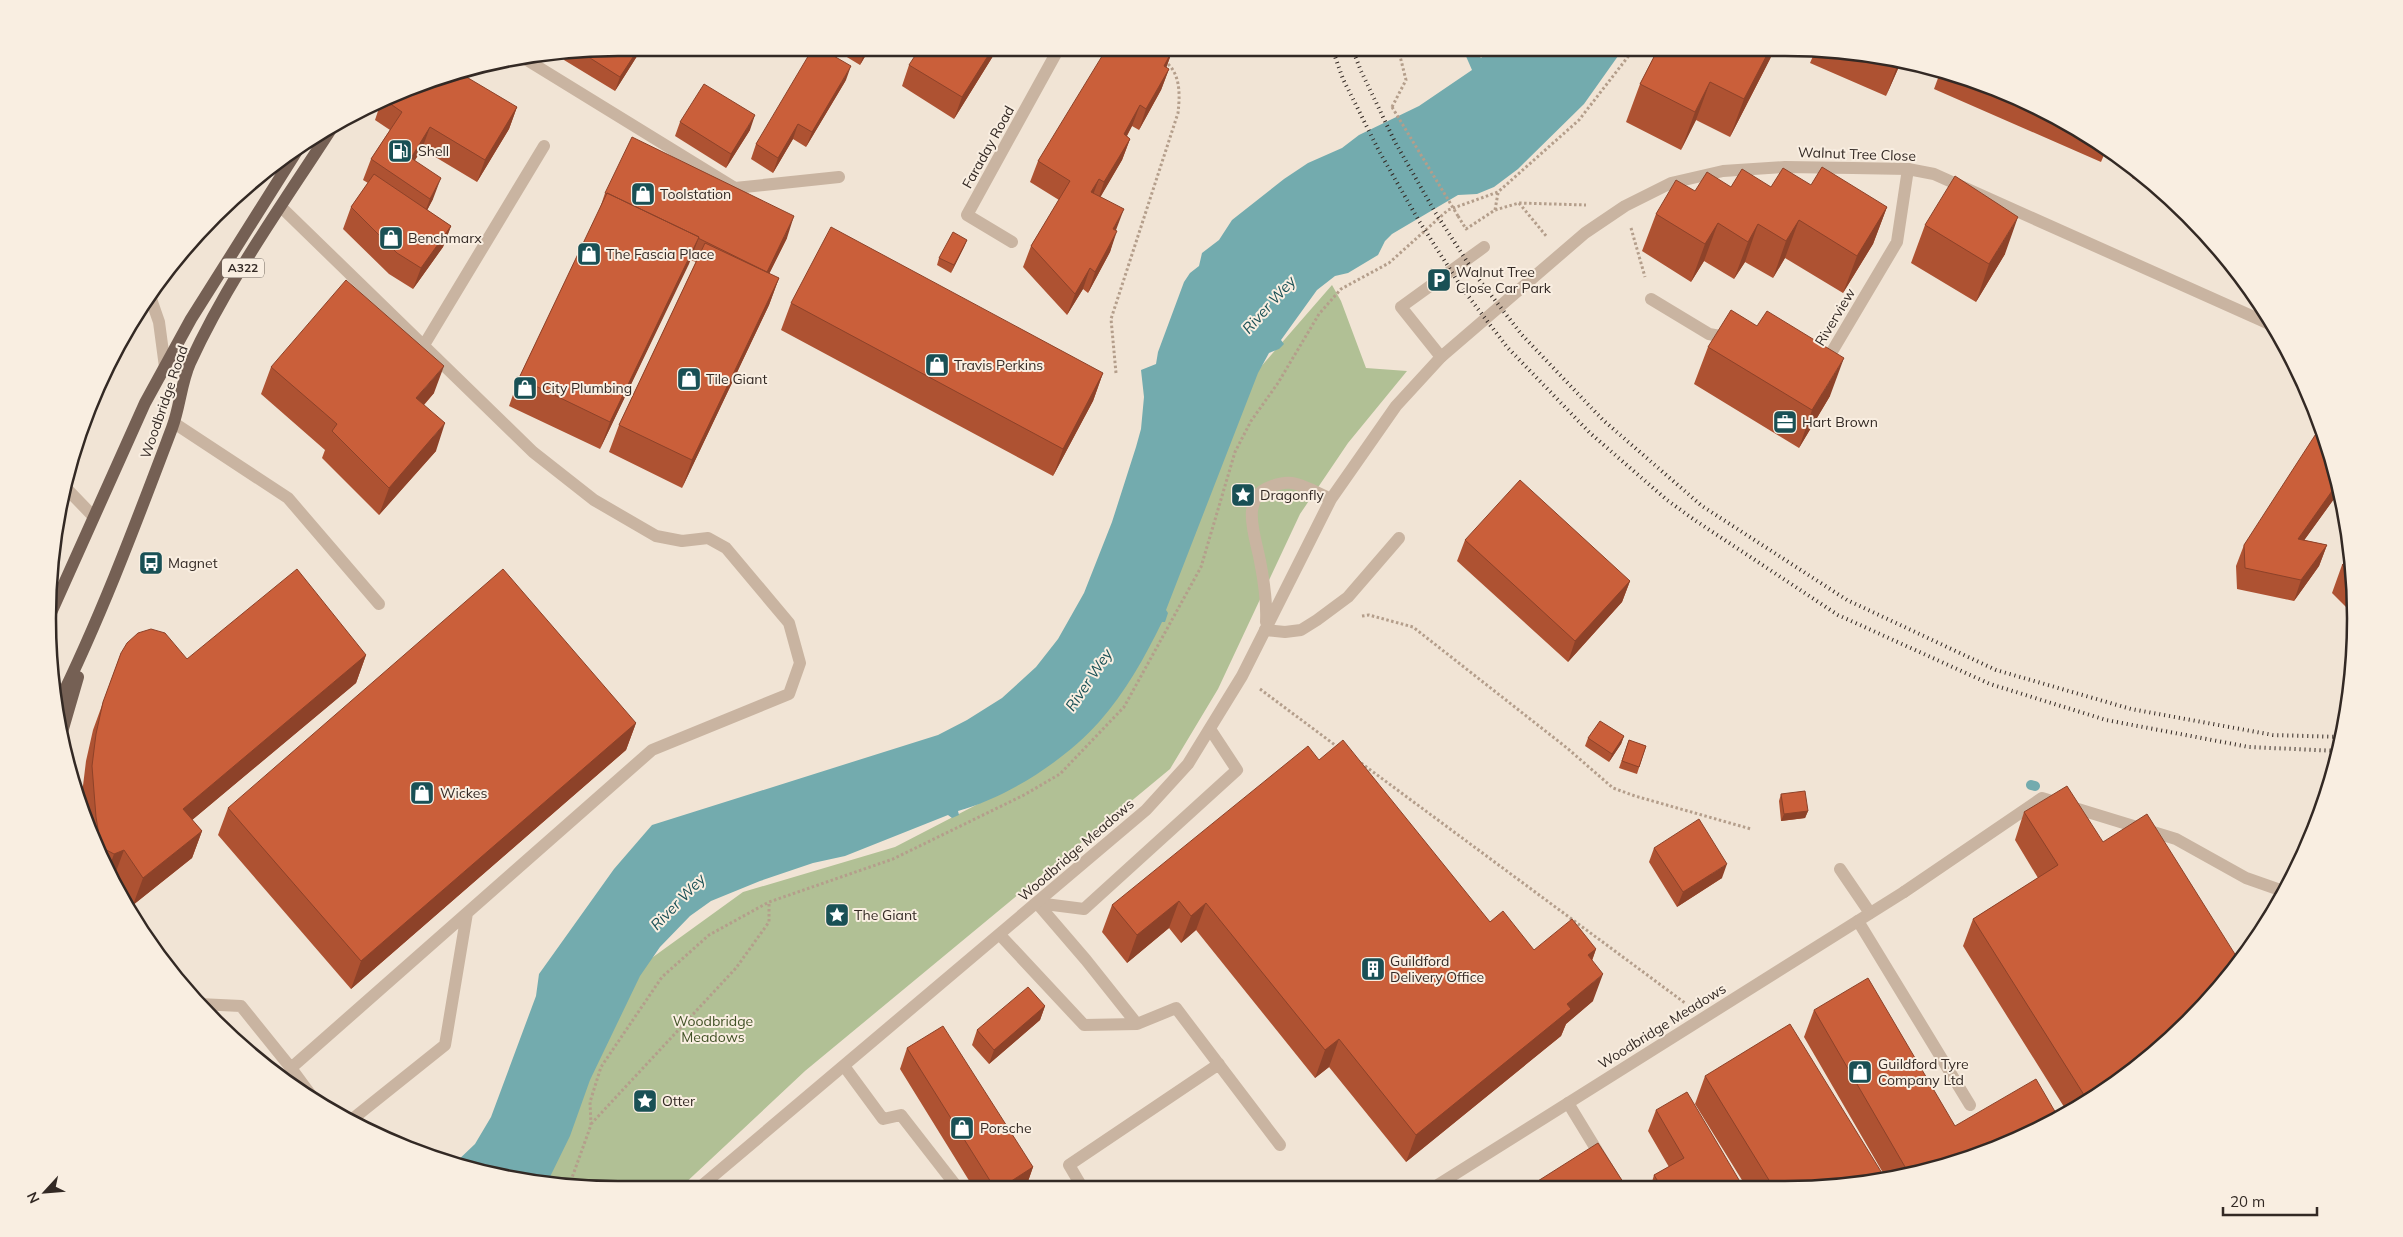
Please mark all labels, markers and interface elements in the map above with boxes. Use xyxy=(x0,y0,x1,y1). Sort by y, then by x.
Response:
street label: Faraday Road xyxy=(958,103,1018,191)
fuel station icon: Shell xyxy=(387,138,413,164)
place label: Shell xyxy=(418,142,449,160)
street label: Walnut Tree Close xyxy=(1798,143,1916,165)
shop icon: Toolstation xyxy=(630,181,656,207)
place label: Toolstation xyxy=(660,185,731,203)
shop icon: Benchmarx xyxy=(378,225,404,251)
place label: Benchmarx xyxy=(408,229,482,247)
shop icon: The Fascia Place xyxy=(576,241,602,267)
place label: The Fascia Place xyxy=(606,245,714,263)
road number: A322 xyxy=(222,258,264,278)
place label: Walnut Tree Close Car Park xyxy=(1456,263,1552,297)
parking icon: Walnut Tree Close Car Park xyxy=(1426,267,1452,293)
water label: River Wey xyxy=(1238,271,1300,337)
street label: Riverview xyxy=(1811,285,1859,349)
street label: Woodbridge Road xyxy=(136,343,192,461)
shop icon: Travis Perkins xyxy=(924,352,950,378)
place label: Travis Perkins xyxy=(954,356,1043,374)
shop icon: Tile Giant xyxy=(676,366,702,392)
place label: Tile Giant xyxy=(706,370,768,388)
shop icon: City Plumbing xyxy=(512,375,538,401)
place label: City Plumbing xyxy=(542,379,632,397)
office icon: Hart Brown xyxy=(1772,409,1798,435)
place label: Hart Brown xyxy=(1802,413,1878,431)
place icon: Dragonfly xyxy=(1230,482,1256,508)
place label: Dragonfly xyxy=(1260,486,1325,504)
bus stop icon: Magnet xyxy=(138,550,164,576)
place label: Magnet xyxy=(168,554,218,572)
water label: River Wey xyxy=(1061,644,1117,715)
shop icon: Wickes xyxy=(409,780,435,806)
place label: Wickes xyxy=(440,784,487,802)
street label: Woodbridge Meadows xyxy=(1014,795,1138,905)
water label: River Wey xyxy=(646,869,710,934)
place icon: The Giant xyxy=(824,902,850,928)
place label: The Giant xyxy=(854,906,917,924)
place label: Guildford Delivery Office xyxy=(1390,952,1484,986)
building icon: Guildford Delivery Office xyxy=(1360,956,1386,982)
street label: Woodbridge Meadows xyxy=(1595,979,1729,1073)
park label: Woodbridge Meadows xyxy=(673,1012,753,1046)
place label: Guildford Tyre Company Ltd xyxy=(1878,1055,1969,1089)
shop icon: Guildford Tyre Company Ltd xyxy=(1847,1059,1873,1085)
place icon: Otter xyxy=(632,1088,658,1114)
place label: Otter xyxy=(662,1092,696,1110)
shop icon: Porsche xyxy=(949,1115,975,1141)
place label: Porsche xyxy=(980,1119,1032,1137)
north arrow xyxy=(20,1167,70,1217)
scale bar xyxy=(2223,1184,2317,1216)
text: N xyxy=(23,1189,44,1206)
text: 20 m xyxy=(2230,1192,2265,1211)

